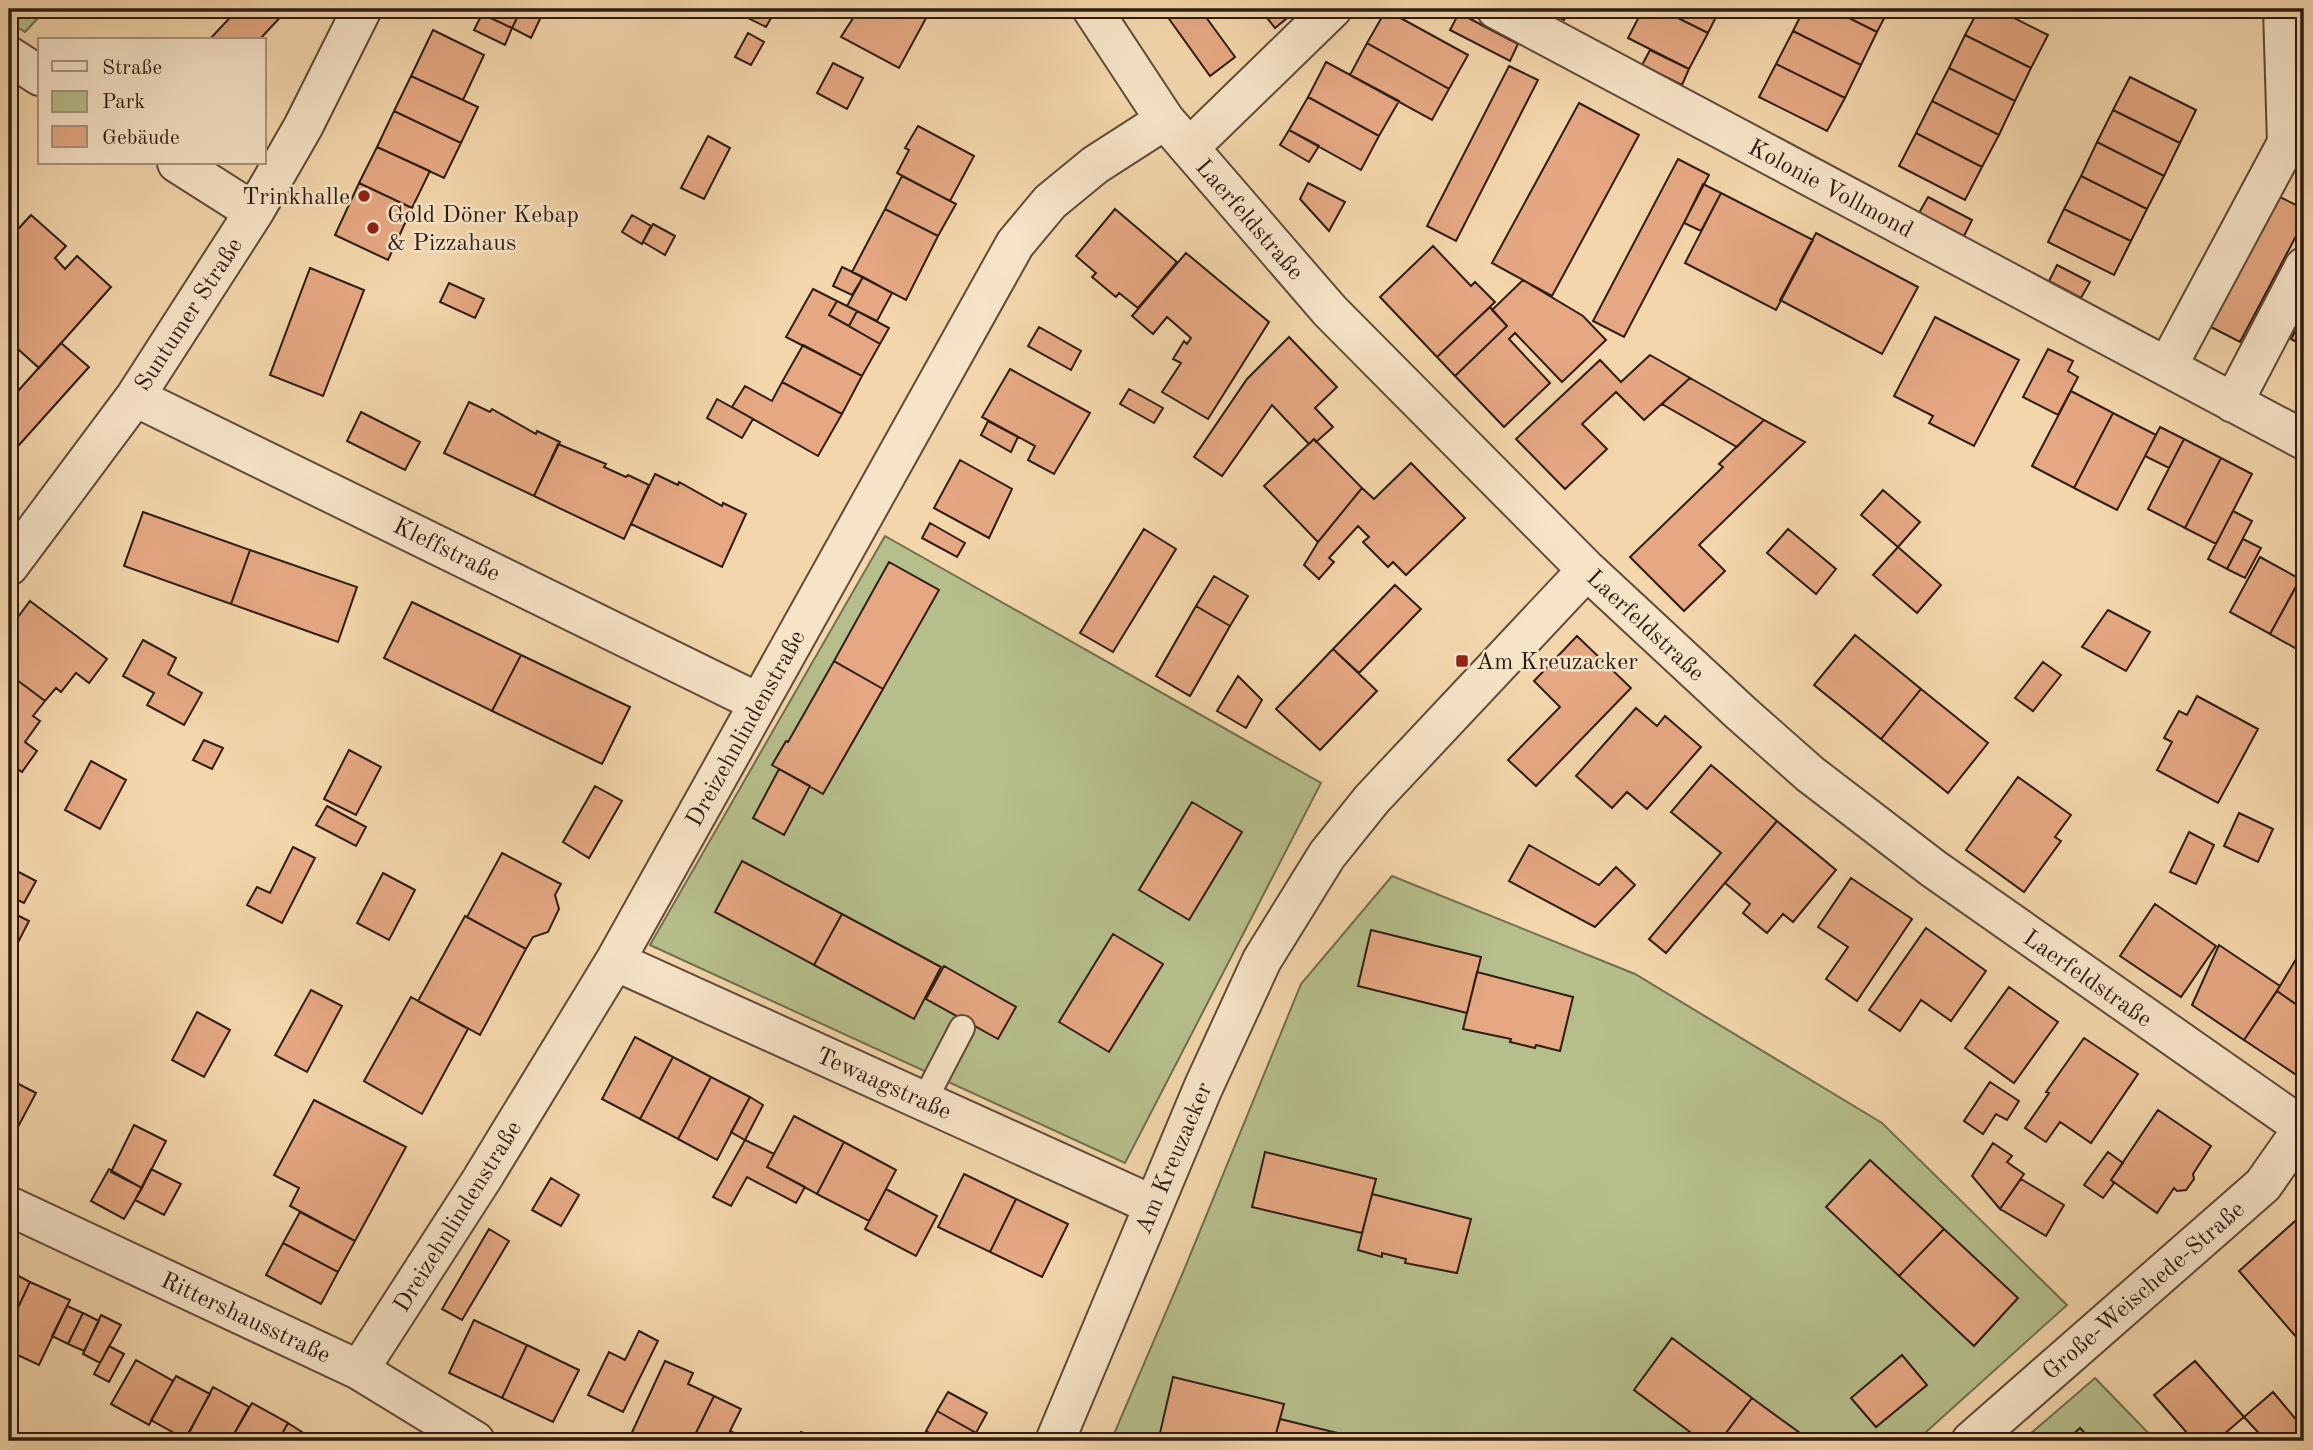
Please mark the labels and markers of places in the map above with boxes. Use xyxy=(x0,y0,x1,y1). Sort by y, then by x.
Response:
place label: Trinkhalle xyxy=(242,186,350,210)
marker: Trinkhalle xyxy=(356,188,372,204)
place label: Gold Döner Kebap & Pizzahaus xyxy=(387,204,579,256)
marker: Gold Döner Kebap & Pizzahaus xyxy=(365,220,381,236)
place label: Am Kreuzacker xyxy=(1476,651,1638,675)
marker: Am Kreuzacker xyxy=(1454,653,1470,669)

